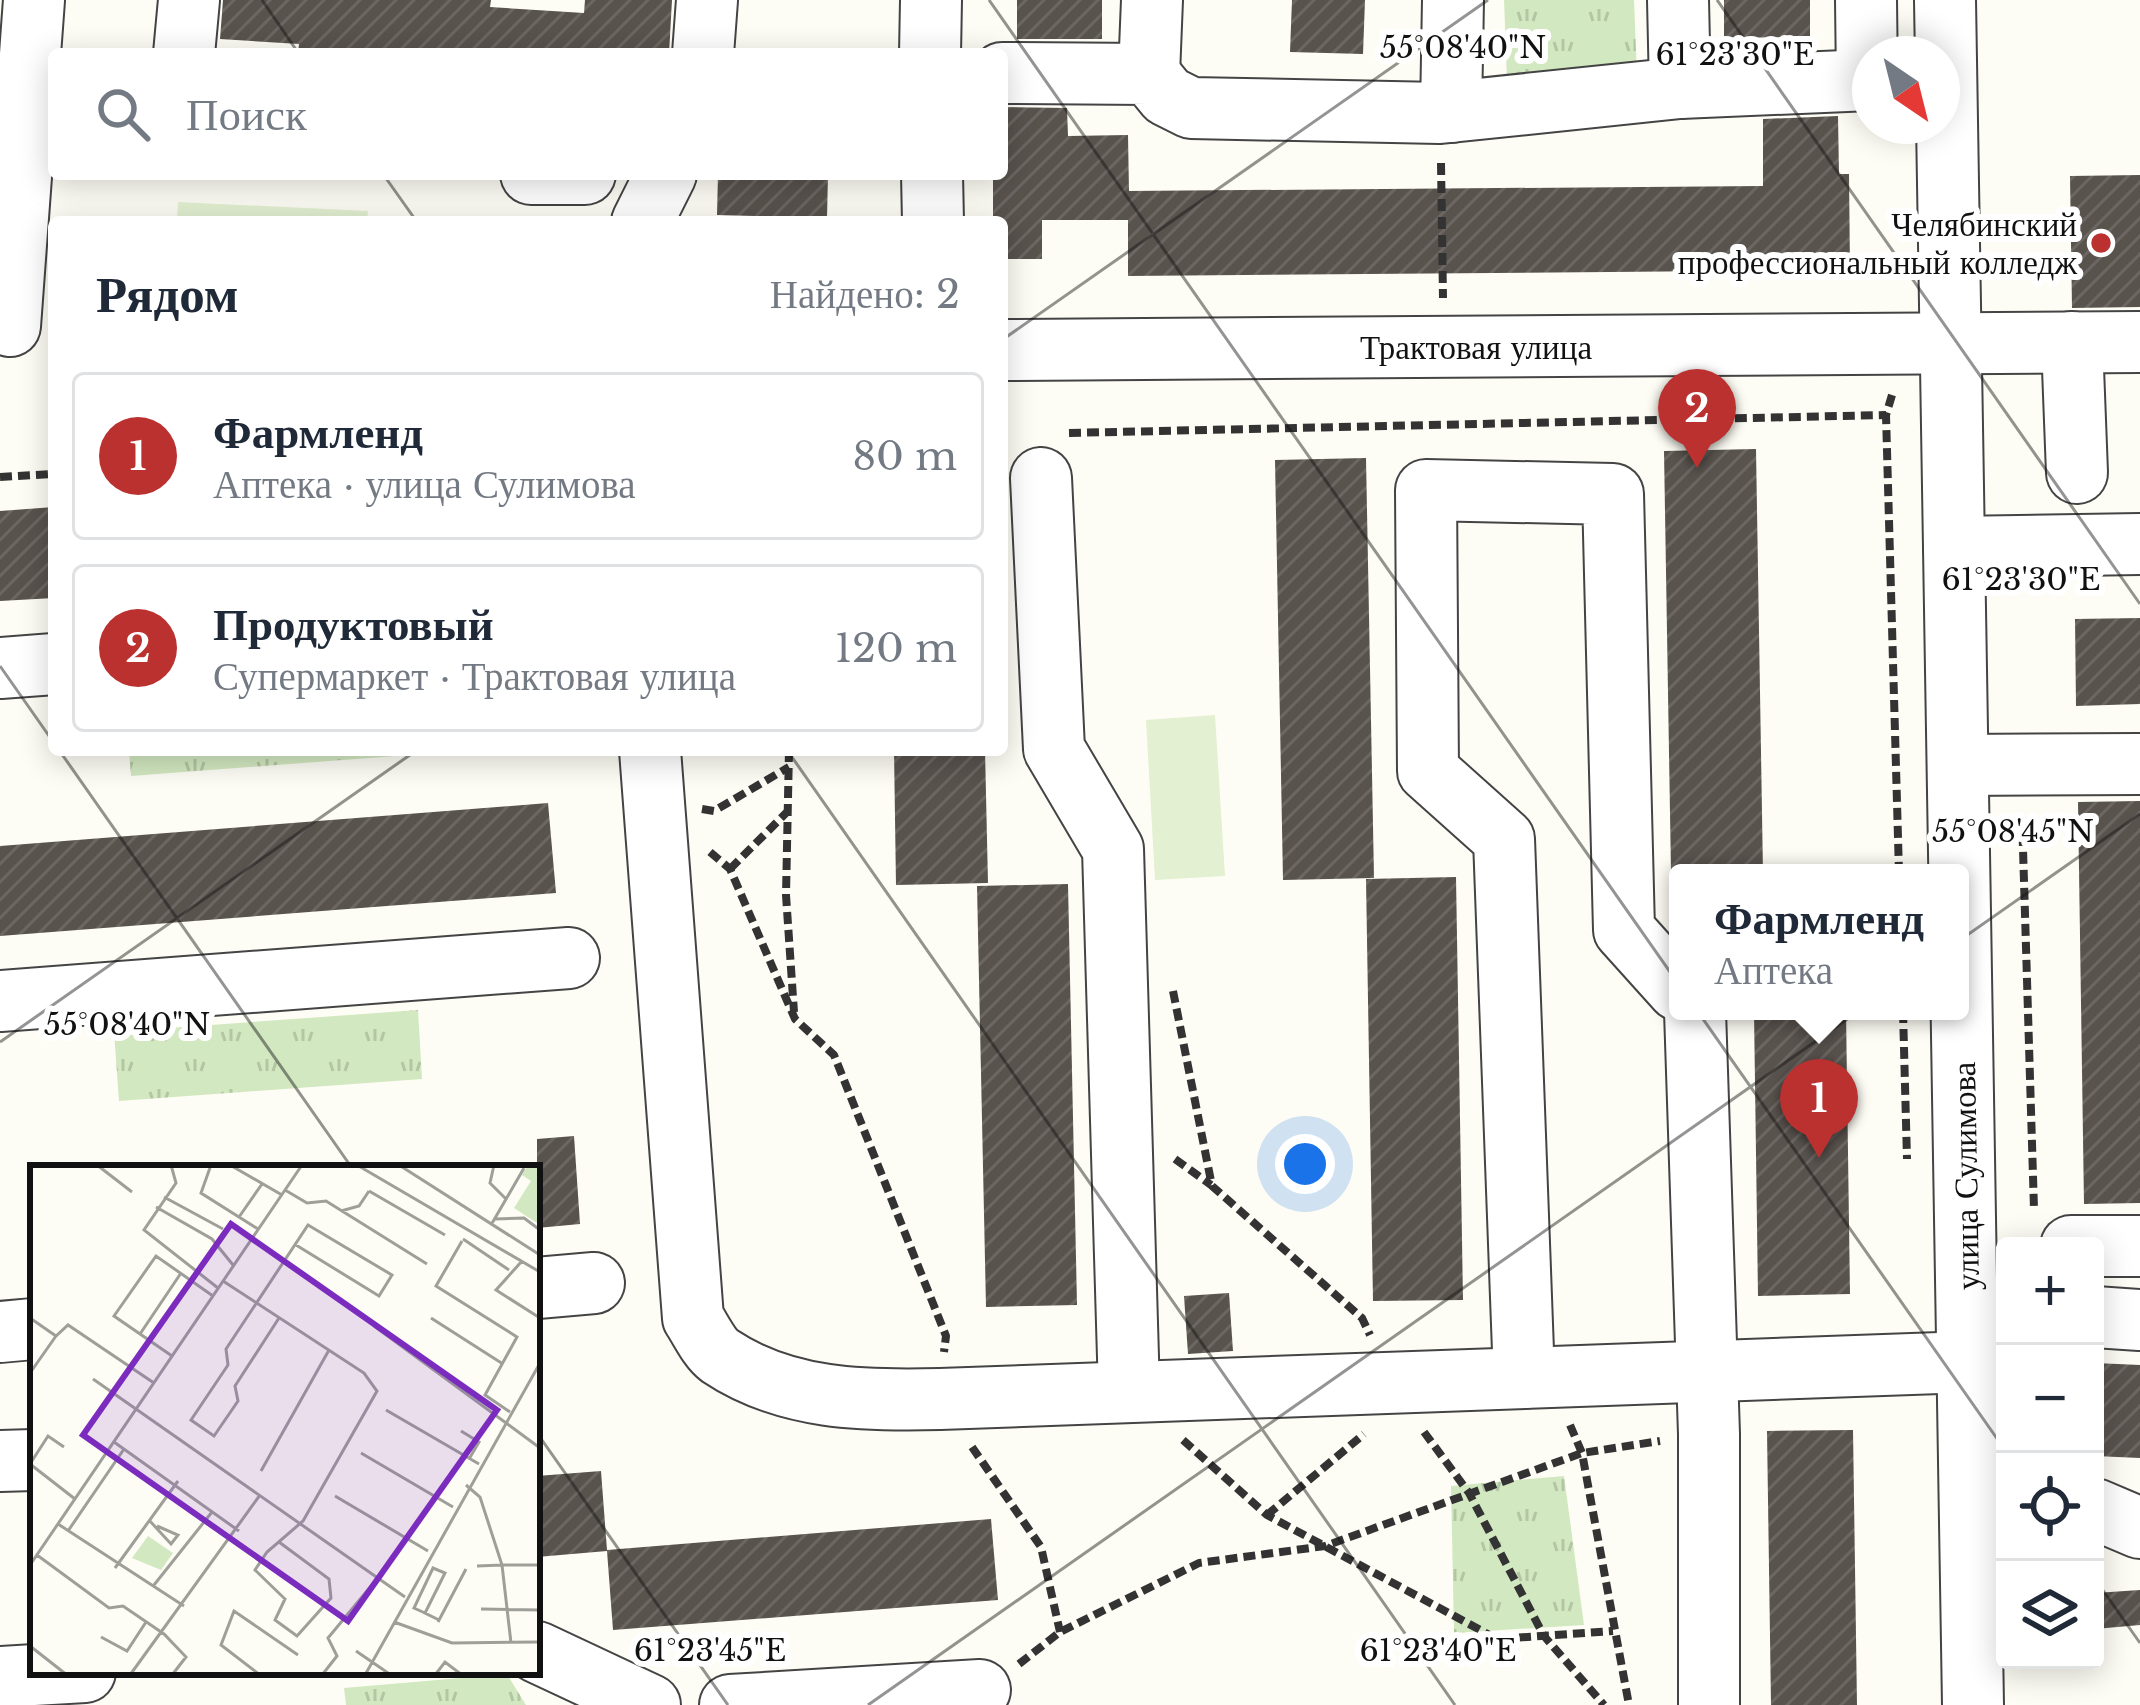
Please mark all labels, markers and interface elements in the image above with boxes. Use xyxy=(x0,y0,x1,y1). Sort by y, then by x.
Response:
text: 55°08'40"N xyxy=(1380,29,1546,66)
text: 61°23'30"E xyxy=(1655,36,1815,73)
north arrow xyxy=(1852,36,1960,144)
search box xyxy=(48,48,1008,180)
icon: search xyxy=(90,81,156,147)
text: Поиск xyxy=(186,86,307,142)
place label: Челябинский профессиональный колледж xyxy=(1678,204,2077,283)
marker: Челябинский профессиональный колледж xyxy=(2088,230,2114,256)
text: Рядом xyxy=(96,263,239,326)
text: Найдено: 2 xyxy=(770,270,960,319)
street label: Трактовая улица xyxy=(1360,327,1592,368)
pin: 2 xyxy=(1658,369,1736,468)
text: Фармленд xyxy=(213,404,423,460)
text: 1 xyxy=(129,432,147,481)
text: 80 m xyxy=(852,432,957,481)
text: Аптека · улица Сулимова xyxy=(213,460,636,509)
text: 61°23'30"E xyxy=(1941,561,2101,598)
text: Продуктовый xyxy=(213,596,494,652)
text: 2 xyxy=(125,624,151,673)
text: 120 m xyxy=(835,624,957,673)
text: Супермаркет · Трактовая улица xyxy=(213,652,736,701)
text: 55°08'45"N xyxy=(1932,813,2094,850)
popup xyxy=(1669,864,1969,1020)
text: Фармленд xyxy=(1714,890,1924,946)
text: Аптека xyxy=(1714,946,1833,995)
text: 55°08'40"N xyxy=(44,1006,210,1043)
pin: 1 xyxy=(1780,1059,1858,1158)
street label: улица Сулимова xyxy=(1943,1061,1988,1291)
your location xyxy=(1275,1134,1335,1194)
inset map xyxy=(30,1165,540,1675)
map controls xyxy=(1996,1237,2104,1669)
button: + xyxy=(1996,1237,2104,1345)
button: − xyxy=(1996,1345,2104,1453)
button: locate xyxy=(1996,1453,2104,1561)
button: layers xyxy=(1996,1561,2104,1669)
text: 61°23'45"E xyxy=(634,1632,786,1669)
text: 61°23'40"E xyxy=(1359,1632,1517,1669)

